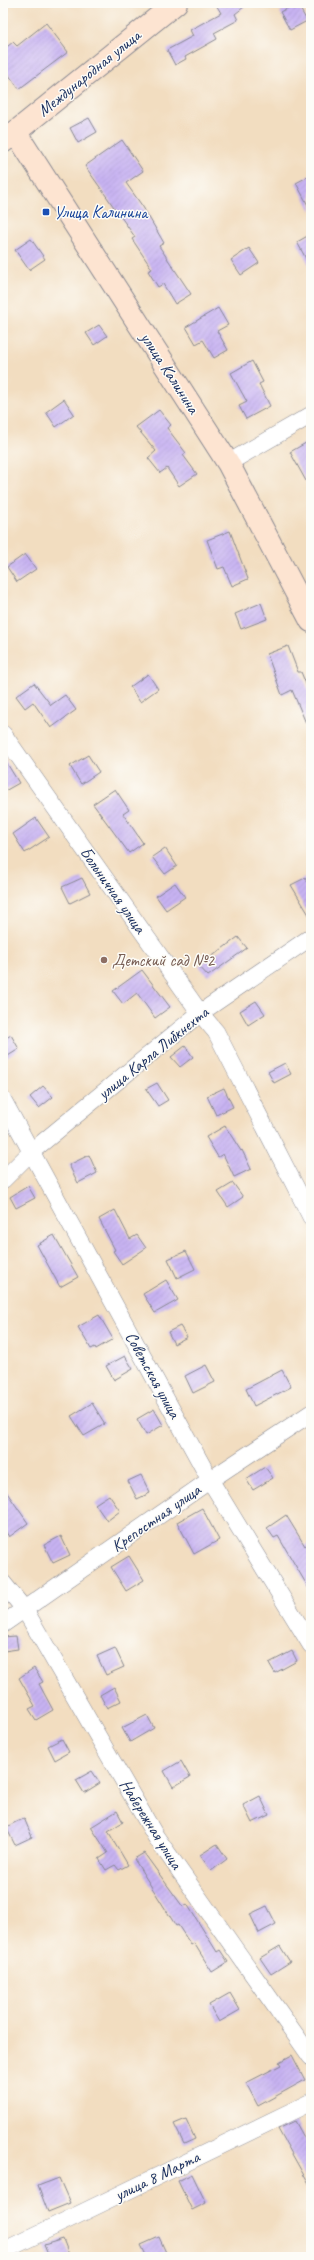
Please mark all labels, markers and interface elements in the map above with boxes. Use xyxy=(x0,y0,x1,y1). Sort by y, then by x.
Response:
street label: Международная улица xyxy=(33,24,146,121)
place label: Улица Калинина xyxy=(54,202,149,223)
marker: Улица Калинина xyxy=(41,207,51,217)
street label: улица Калинина xyxy=(135,328,205,419)
street label: Больничная улица xyxy=(75,843,151,939)
place label: Детский сад №2 xyxy=(112,950,215,971)
marker: Детский сад №2 xyxy=(99,955,109,965)
street label: улица Карла Либкнехта xyxy=(93,1001,214,1105)
street label: Советская улица xyxy=(121,1328,186,1423)
street label: Крепостная улица xyxy=(107,1479,206,1557)
street label: Набережная улица xyxy=(115,1775,188,1874)
street label: улица 8 Марта xyxy=(110,2146,204,2206)

